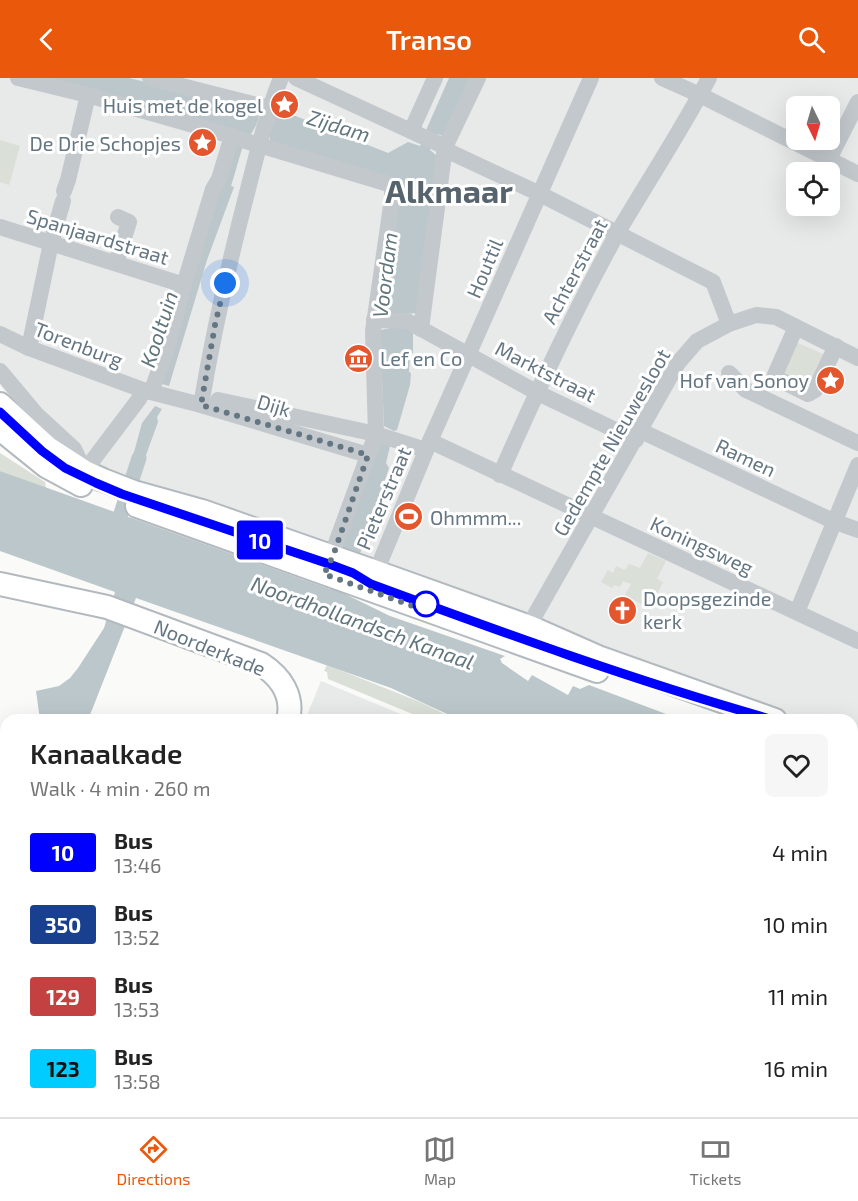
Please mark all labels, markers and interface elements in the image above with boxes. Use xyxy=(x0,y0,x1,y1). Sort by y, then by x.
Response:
icon: back xyxy=(30,23,63,56)
text: Transo xyxy=(386,23,472,55)
icon: search xyxy=(795,23,828,56)
place icon: Huis met de kogel xyxy=(268,89,300,121)
place label: Huis met de kogel xyxy=(103,93,263,117)
north arrow xyxy=(786,96,840,150)
map controls xyxy=(786,96,840,216)
water label: Zijdam xyxy=(304,104,373,147)
place icon: De Drie Schopjes xyxy=(186,127,218,159)
place label: De Drie Schopjes xyxy=(30,131,181,155)
button: locate xyxy=(786,162,840,216)
district label: Alkmaar xyxy=(385,171,513,209)
street label: Spanjaardstraat xyxy=(24,203,172,269)
street label: Achterstraat xyxy=(536,214,612,328)
water label: Voordam xyxy=(366,231,402,319)
street label: Houttil xyxy=(461,235,507,301)
your location xyxy=(210,268,240,298)
water label: Kooltuin xyxy=(134,288,182,370)
street label: Torenburg xyxy=(31,316,127,372)
street label: Marktstraat xyxy=(492,335,601,407)
museum icon: Lef en Co xyxy=(343,342,375,374)
street label: Gedempte Nieuwesloot xyxy=(548,344,675,540)
place label: Lef en Co xyxy=(380,346,462,370)
place icon: Hof van Sonoy xyxy=(814,364,846,396)
place label: Hof van Sonoy xyxy=(679,368,809,392)
street label: Dijk xyxy=(255,389,293,421)
street label: Ramen xyxy=(712,433,780,481)
street label: Pieterstraat xyxy=(351,443,416,553)
sports icon: Ohmmm... xyxy=(393,501,425,533)
place label: Ohmmm... xyxy=(430,505,521,529)
street label: Koningsweg xyxy=(647,511,757,579)
line badge: 10 xyxy=(233,520,287,560)
text: 10 xyxy=(249,528,271,553)
water label: Noordhollandsch Kanaal xyxy=(248,570,478,674)
place label: Doopsgezinde kerk xyxy=(643,586,772,633)
unlabelled marker xyxy=(413,591,439,617)
church icon: Doopsgezinde kerk xyxy=(606,594,638,626)
street label: Noorderkade xyxy=(151,614,269,680)
button: heart xyxy=(765,734,828,797)
text: Kanaalkade xyxy=(30,736,182,770)
text: Walk · 4 min · 260 m xyxy=(30,776,210,800)
text: Bus xyxy=(114,827,153,853)
text: 4 min xyxy=(772,839,828,865)
text: 10 xyxy=(52,840,74,865)
text: 13:46 xyxy=(114,853,162,877)
text: Bus xyxy=(114,899,153,925)
text: 10 min xyxy=(764,911,828,937)
text: 350 xyxy=(45,912,81,937)
text: 13:52 xyxy=(114,925,160,949)
text: Bus xyxy=(114,971,153,997)
text: 11 min xyxy=(768,983,828,1009)
text: 129 xyxy=(46,984,80,1009)
text: 13:53 xyxy=(114,997,160,1021)
text: Bus xyxy=(114,1043,153,1069)
text: 16 min xyxy=(764,1055,828,1081)
text: 123 xyxy=(46,1056,80,1081)
text: 13:58 xyxy=(114,1069,161,1093)
tab: Directions xyxy=(117,1133,190,1188)
tab: Map xyxy=(423,1133,456,1188)
tab: Tickets xyxy=(690,1133,741,1188)

